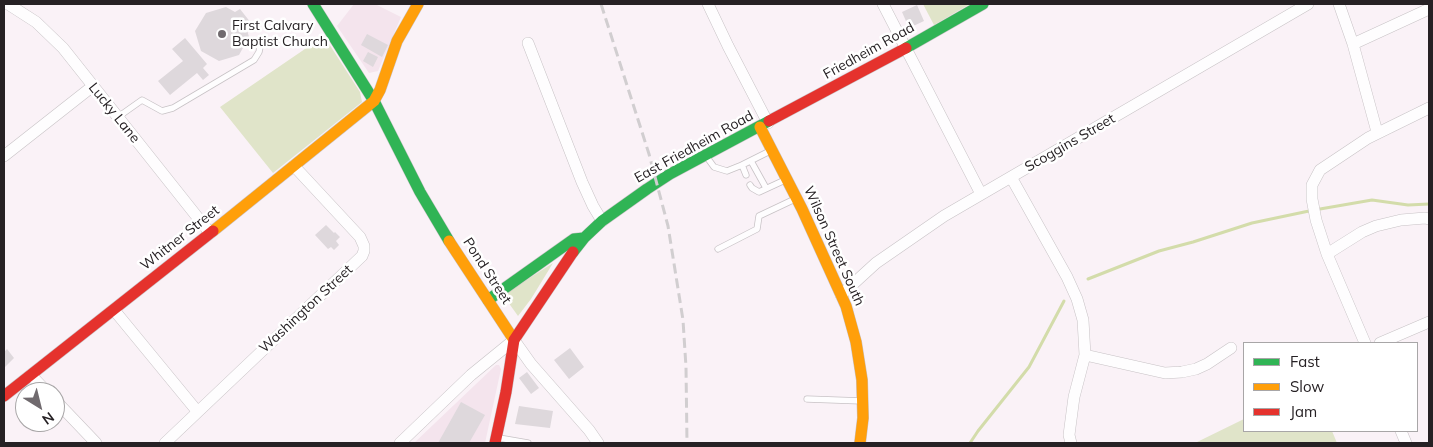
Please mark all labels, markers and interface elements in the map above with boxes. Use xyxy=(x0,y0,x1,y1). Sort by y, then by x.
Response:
place label: First Calvary Baptist Church xyxy=(232,18,328,50)
street label: Friedheim Road xyxy=(821,19,917,83)
marker: First Calvary Baptist Church xyxy=(216,28,228,40)
street label: Lucky Lane xyxy=(85,80,143,146)
street label: East Friedheim Road xyxy=(632,107,756,187)
street label: Scoggins Street xyxy=(1022,110,1118,176)
street label: Wilson Street South xyxy=(800,184,868,308)
street label: Whitner Street xyxy=(137,202,223,274)
street label: Pond Street xyxy=(459,235,515,307)
street label: Washington Street xyxy=(256,261,356,357)
legend xyxy=(1243,342,1418,432)
text: Fast xyxy=(1290,352,1320,371)
text: Slow xyxy=(1290,377,1324,396)
north arrow xyxy=(15,382,65,432)
text: Jam xyxy=(1290,402,1317,421)
text: N xyxy=(39,408,58,429)

